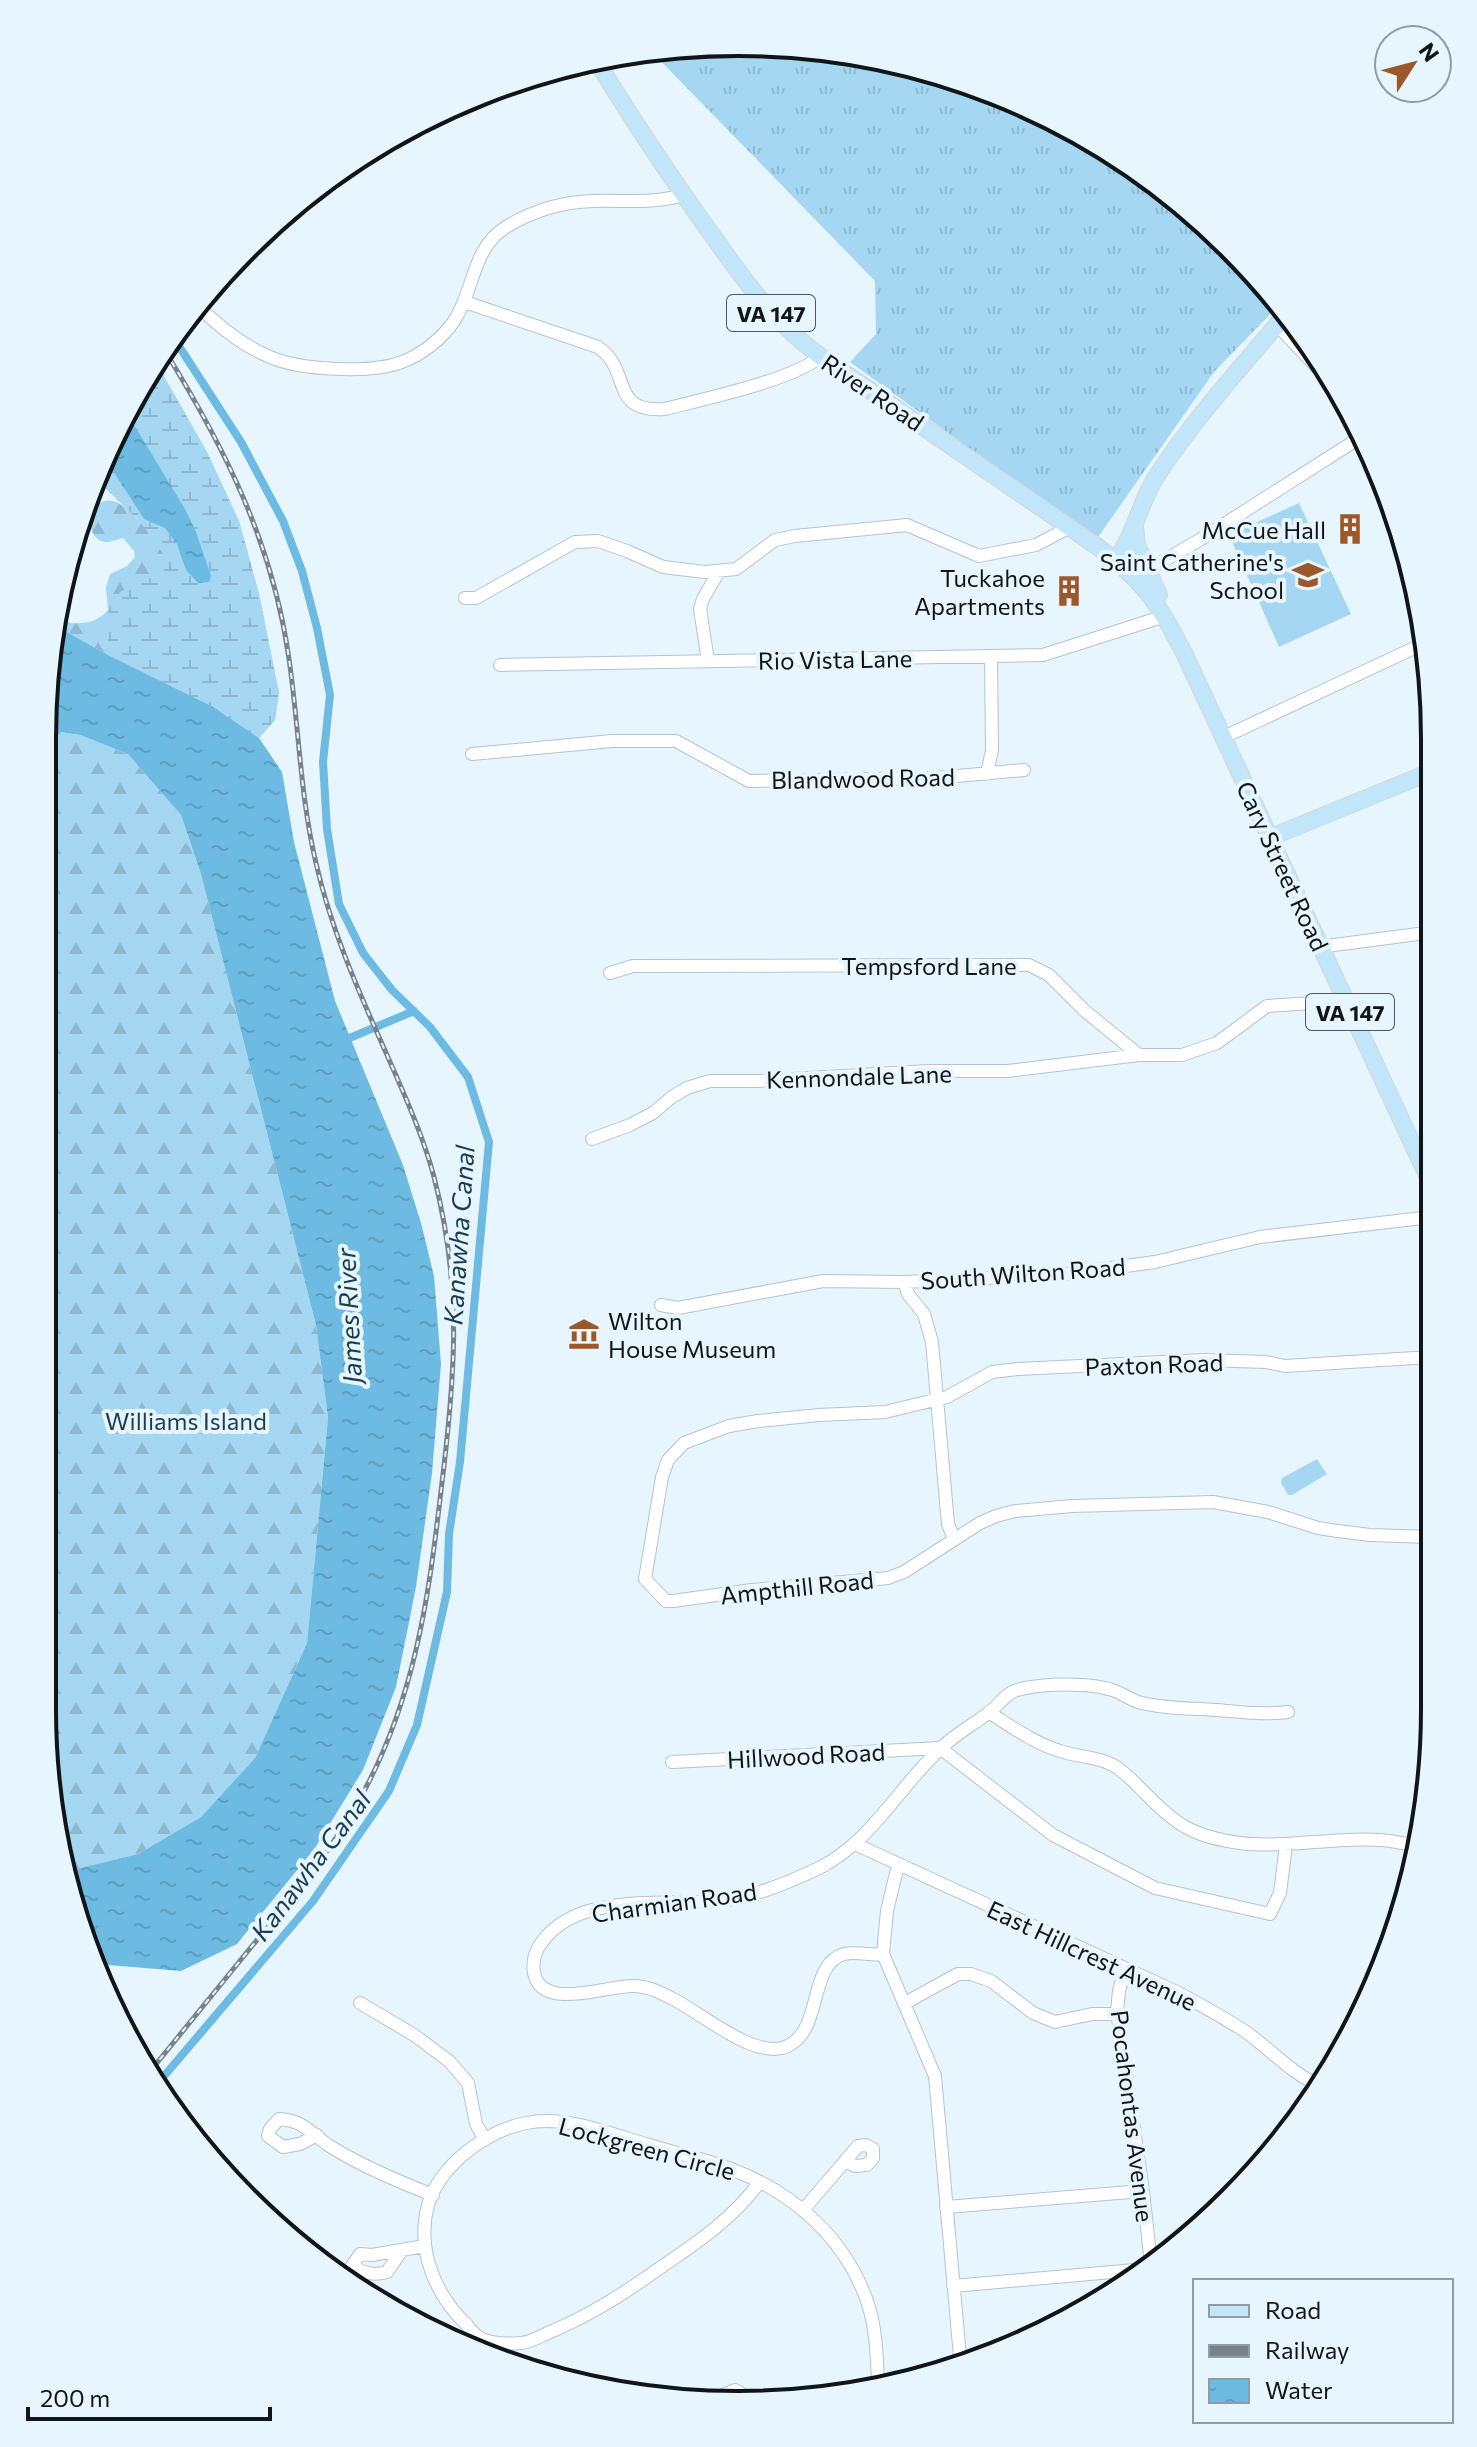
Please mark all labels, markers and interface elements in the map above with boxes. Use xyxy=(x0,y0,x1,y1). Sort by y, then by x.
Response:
north arrow xyxy=(1373,24,1453,104)
text: N xyxy=(1414,37,1445,67)
road number: VA 147 xyxy=(727,295,815,331)
street label: River Road xyxy=(816,347,930,437)
building icon: McCue Hall xyxy=(1333,512,1367,546)
place label: McCue Hall xyxy=(1201,515,1326,544)
place label: Saint Catherine's School xyxy=(1100,547,1284,604)
school or university icon: Saint Catherine's School xyxy=(1291,558,1325,592)
place label: Tuckahoe Apartments xyxy=(914,563,1045,620)
building icon: Tuckahoe Apartments xyxy=(1052,574,1086,608)
street label: Rio Vista Lane xyxy=(758,643,912,675)
street label: Blandwood Road xyxy=(771,762,955,794)
street label: Cary Street Road xyxy=(1231,776,1335,956)
street label: Tempsford Lane xyxy=(841,951,1017,980)
road number: VA 147 xyxy=(1306,994,1394,1030)
street label: Kennondale Lane xyxy=(766,1058,952,1094)
water label: Kanawha Canal xyxy=(436,1143,480,1326)
water label: James River xyxy=(329,1246,367,1387)
street label: South Wilton Road xyxy=(920,1251,1126,1295)
place label: Wilton House Museum xyxy=(608,1306,776,1363)
museum icon: Wilton House Museum xyxy=(567,1317,601,1351)
street label: Paxton Road xyxy=(1084,1347,1224,1381)
park label: Williams Island xyxy=(105,1406,267,1435)
street label: Ampthill Road xyxy=(719,1565,875,1609)
street label: Hillwood Road xyxy=(726,1736,886,1774)
water label: Kanawha Canal xyxy=(244,1783,377,1946)
street label: Charmian Road xyxy=(590,1876,758,1928)
street label: East Hillcrest Avenue xyxy=(983,1894,1201,2016)
street label: Pocahontas Avenue xyxy=(1106,2008,1160,2224)
street label: Lockgreen Circle xyxy=(556,2111,738,2185)
legend xyxy=(1193,2279,1453,2423)
text: Road xyxy=(1265,2295,1321,2324)
text: Railway xyxy=(1265,2335,1350,2364)
scale bar xyxy=(28,2371,270,2421)
text: Water xyxy=(1265,2375,1333,2404)
text: 200 m xyxy=(40,2383,110,2412)

